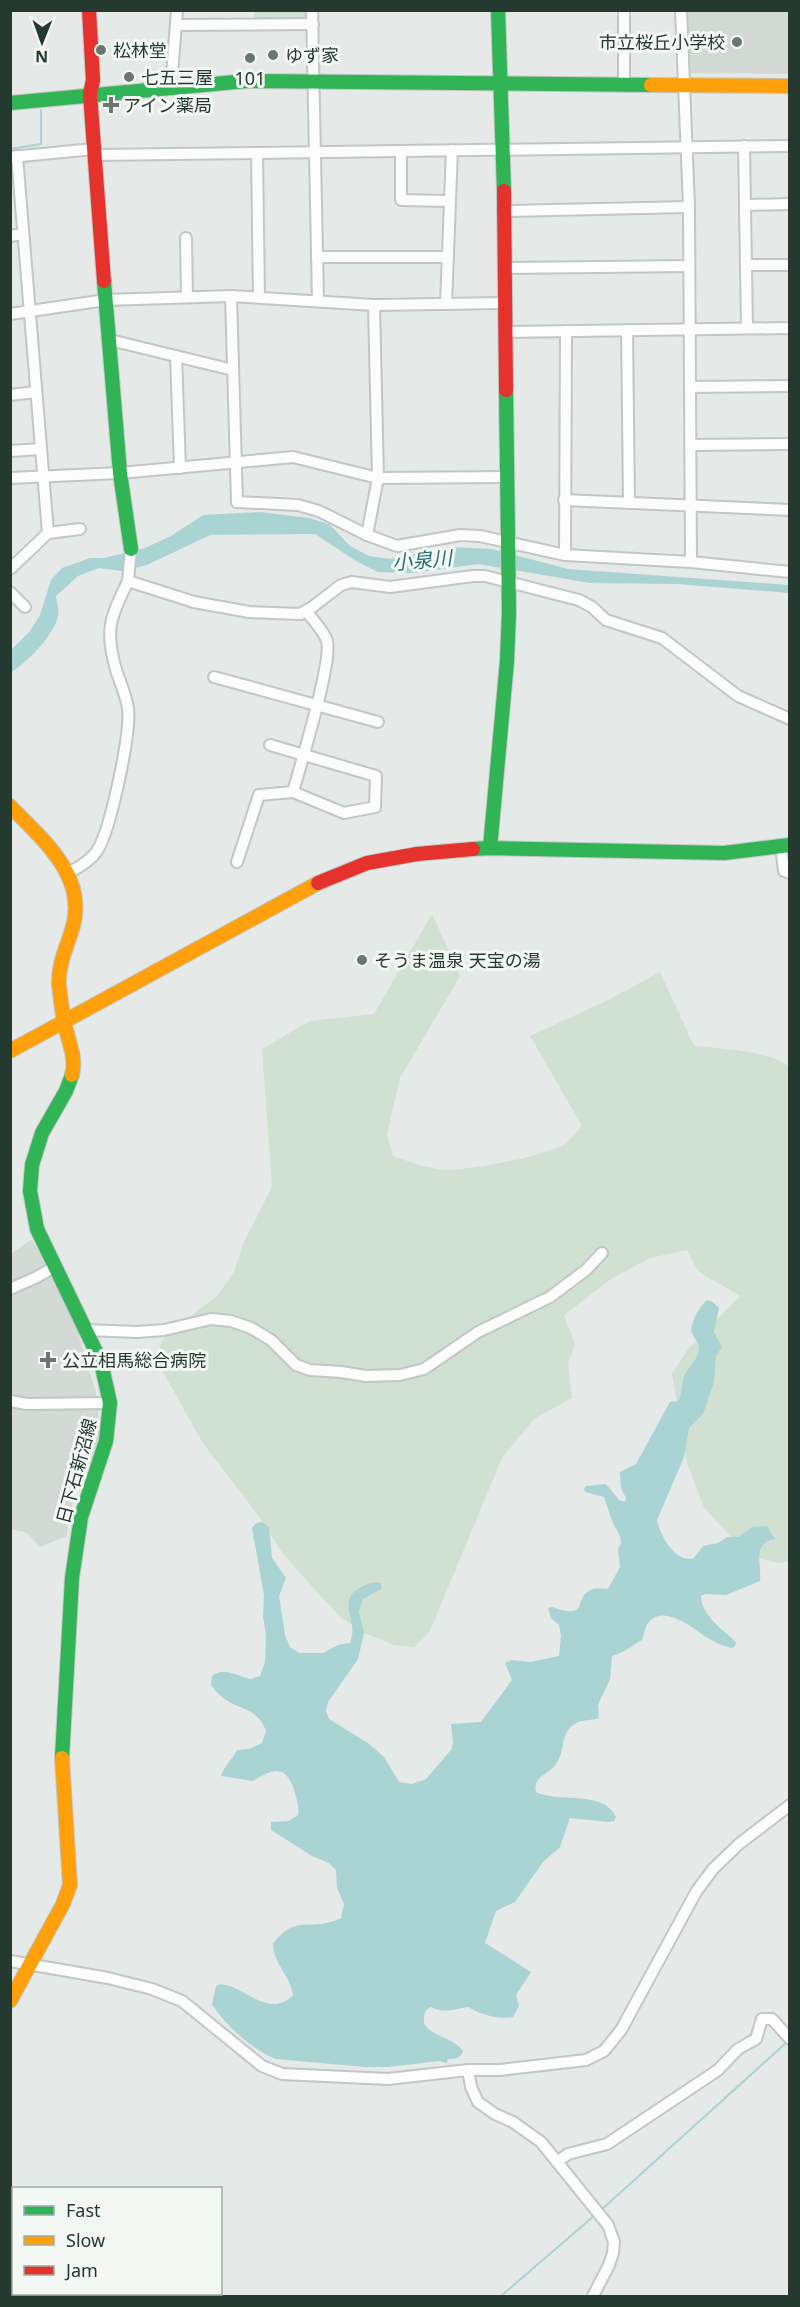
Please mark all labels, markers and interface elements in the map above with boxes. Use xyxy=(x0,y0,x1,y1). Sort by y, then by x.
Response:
north arrow xyxy=(12,12,72,72)
place label: 市立桜丘小学校 xyxy=(599,30,725,54)
marker: 市立桜丘小学校 xyxy=(730,35,744,49)
place label: 松林堂 xyxy=(113,38,167,62)
marker: 松林堂 xyxy=(94,43,108,57)
place label: ゆず家 xyxy=(285,43,339,67)
text: N xyxy=(35,46,48,68)
marker: ゆず家 xyxy=(266,48,280,62)
marker: 101 xyxy=(243,51,257,65)
place label: 七五三屋 xyxy=(141,65,213,89)
place label: 101 xyxy=(235,66,265,90)
marker: 七五三屋 xyxy=(122,70,136,84)
place label: アイン薬局 xyxy=(123,93,212,117)
marker: アイン薬局 xyxy=(104,98,118,112)
water label: 小泉川 xyxy=(391,544,455,576)
place label: そうま温泉 天宝の湯 xyxy=(374,948,541,972)
marker: そうま温泉 天宝の湯 xyxy=(355,953,369,967)
place label: 公立相馬総合病院 xyxy=(62,1348,206,1372)
marker: 公立相馬総合病院 xyxy=(39,1351,57,1369)
street label: 日下石新沼線 xyxy=(50,1416,102,1526)
legend xyxy=(12,2187,222,2295)
text: Fast xyxy=(66,2198,101,2222)
text: Slow xyxy=(66,2228,105,2252)
text: Jam xyxy=(64,2258,98,2282)

